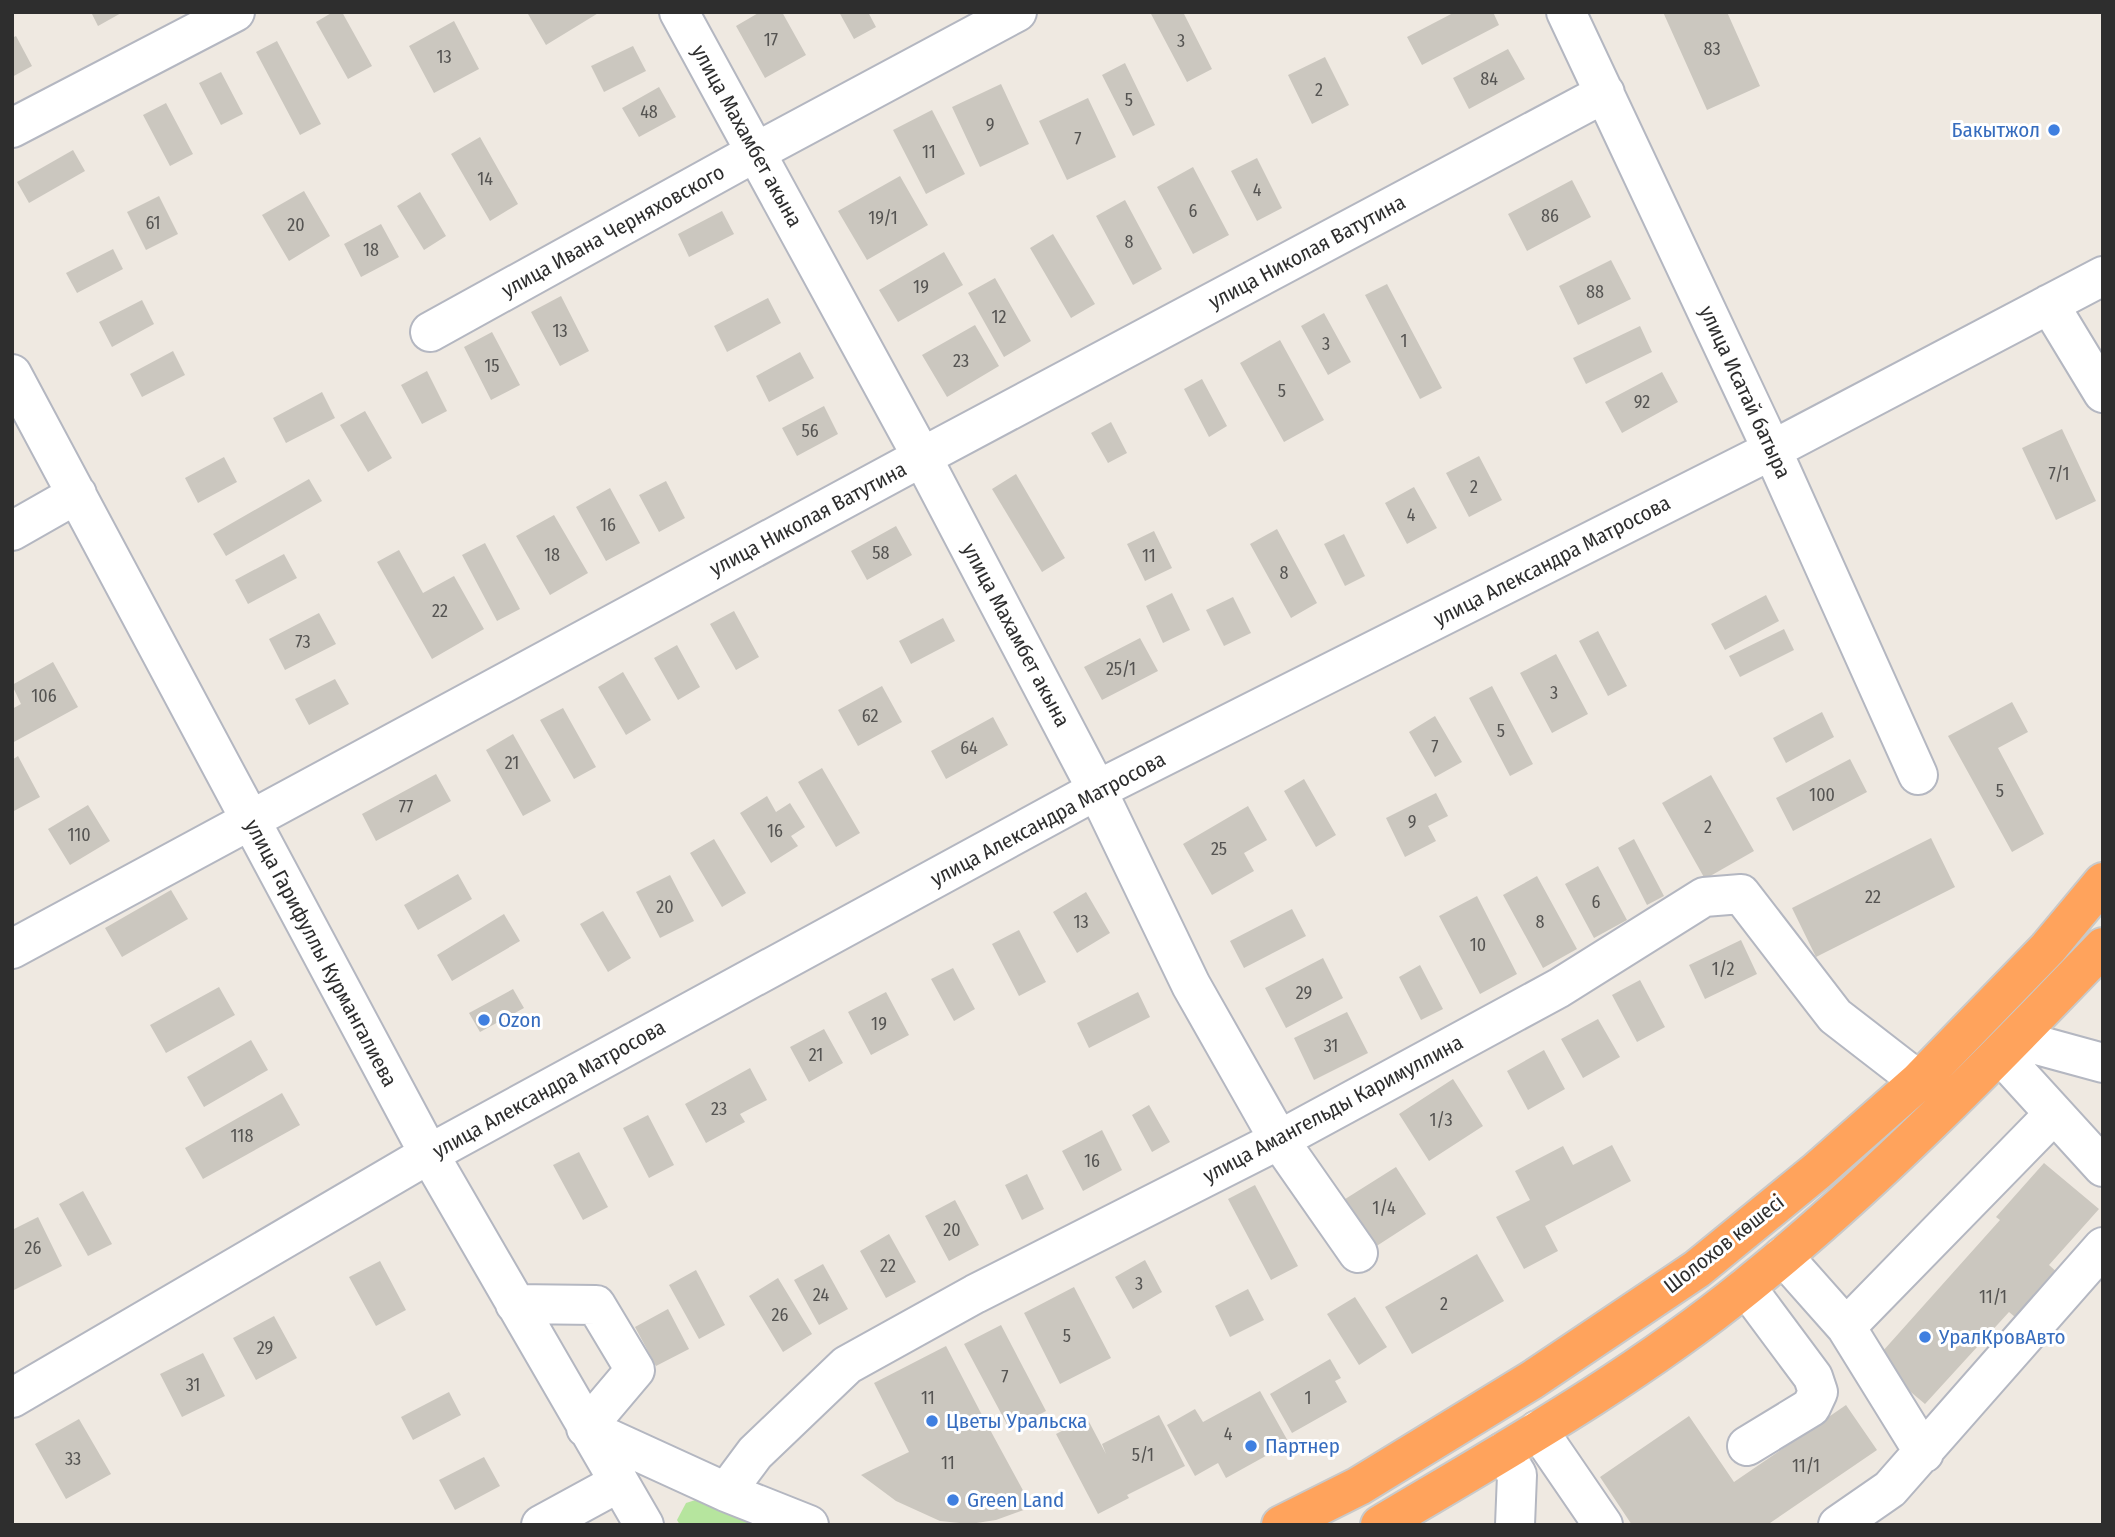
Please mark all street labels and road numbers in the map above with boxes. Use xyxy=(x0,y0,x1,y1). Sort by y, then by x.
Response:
street label: улица Махамбет акына xyxy=(686,40,808,232)
street label: улица Ивана Черняховского xyxy=(497,159,729,303)
street label: улица Николая Ватутина xyxy=(1204,189,1410,315)
street label: улица Исатай батыра xyxy=(1694,302,1796,482)
street label: улица Николая Ватутина xyxy=(705,456,911,582)
street label: улица Александра Матросова xyxy=(1429,490,1675,632)
street label: улица Махамбет акына xyxy=(957,539,1075,731)
street label: улица Александра Матросова xyxy=(926,746,1170,892)
street label: улица Гарифуллы Курмангалиева xyxy=(239,815,403,1091)
street label: улица Александра Матросова xyxy=(428,1014,670,1164)
street label: улица Амангельды Каримуллина xyxy=(1199,1029,1467,1189)
street label: Шолохов көшесі xyxy=(1659,1189,1789,1299)

